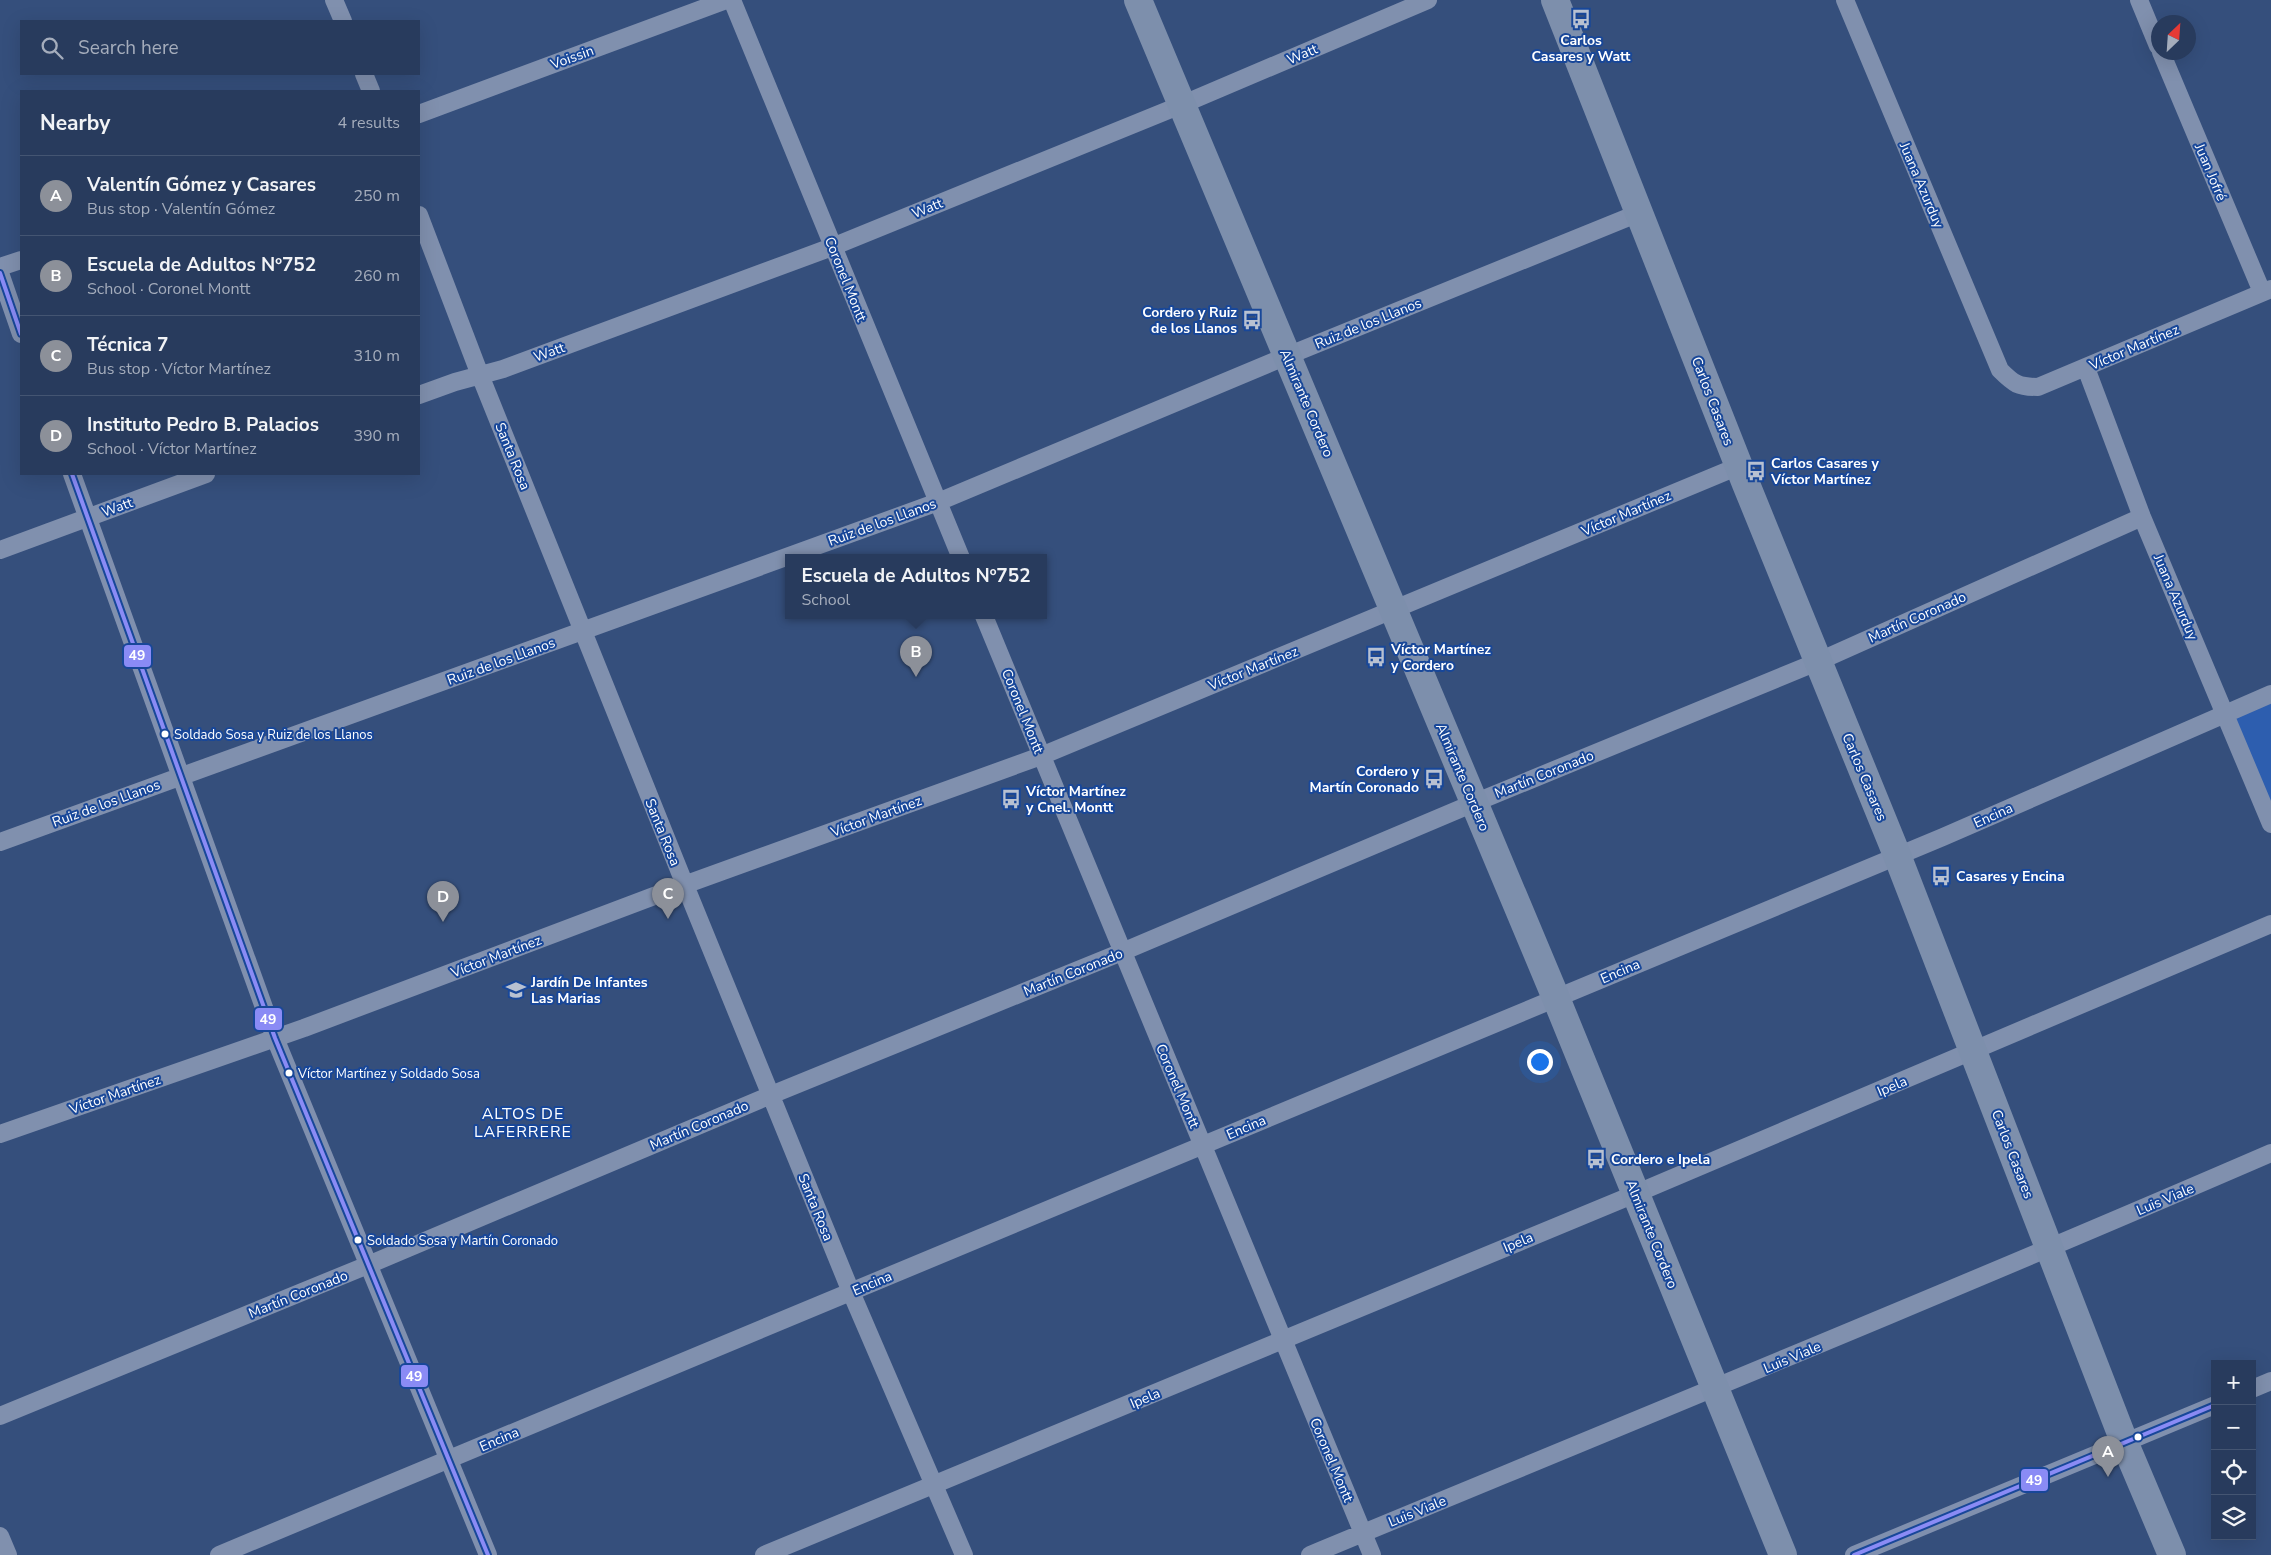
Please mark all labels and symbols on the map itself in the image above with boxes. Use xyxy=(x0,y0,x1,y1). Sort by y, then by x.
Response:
bus stop icon: Carlos Casares y Watt xyxy=(1570,8,1592,30)
north arrow xyxy=(2151,15,2196,60)
place label: Carlos Casares y Watt xyxy=(1532,31,1631,66)
street label: Watt xyxy=(1284,39,1321,69)
street label: Voissin xyxy=(547,41,596,74)
street label: Juana Azurduy xyxy=(1895,138,1948,232)
street label: Juan Jofré xyxy=(2190,140,2231,204)
street label: Watt xyxy=(909,194,946,223)
street label: Coronel Montt xyxy=(820,234,871,325)
street label: Ruiz de los Llanos xyxy=(1312,293,1425,354)
place label: Cordero y Ruiz de los Llanos xyxy=(1142,303,1237,338)
bus stop icon: Cordero y Ruiz de los Llanos xyxy=(1241,309,1263,331)
street label: Víctor Martínez xyxy=(2086,320,2182,375)
street label: Watt xyxy=(531,338,567,367)
street label: Almirante Cordero xyxy=(1275,346,1338,460)
street label: Carlos Casares xyxy=(1687,354,1738,449)
street label: Santa Rosa xyxy=(490,420,535,493)
place label: Carlos Casares y Víctor Martínez xyxy=(1770,454,1879,489)
bus stop icon: Carlos Casares y Víctor Martínez xyxy=(1745,460,1767,482)
street label: Víctor Martínez xyxy=(1578,486,1674,541)
street label: Watt xyxy=(99,493,135,522)
street label: Ruiz de los Llanos xyxy=(826,494,939,551)
street label: Juana Azurduy xyxy=(2149,550,2202,644)
street label: Martín Coronado xyxy=(1865,587,1969,648)
street label: Ruiz de los Llanos xyxy=(445,633,558,690)
pin: B xyxy=(900,636,932,677)
place label: Víctor Martínez y Cordero xyxy=(1390,640,1491,675)
street label: Víctor Martínez xyxy=(1204,642,1301,696)
line badge: 49 xyxy=(123,644,152,668)
text: 49 xyxy=(129,646,145,665)
bus stop icon: Víctor Martínez y Cordero xyxy=(1365,646,1387,668)
street label: Coronel Montt xyxy=(997,666,1048,757)
street label: Almirante Cordero xyxy=(1431,720,1494,834)
place label: Soldado Sosa y Ruiz de los Llanos xyxy=(174,726,373,744)
marker: Soldado Sosa y Ruiz de los Llanos xyxy=(160,729,170,739)
street label: Carlos Casares xyxy=(1837,730,1892,824)
street label: Martín Coronado xyxy=(1492,746,1597,803)
place label: Cordero y Martín Coronado xyxy=(1310,762,1420,797)
bus stop icon: Cordero y Martín Coronado xyxy=(1423,768,1445,790)
street label: Ruiz de los Llanos xyxy=(50,775,163,832)
place label: Víctor Martínez y Cnel. Montt xyxy=(1025,782,1126,817)
bus stop icon: Víctor Martínez y Cnel. Montt xyxy=(1000,788,1022,810)
street label: Víctor Martínez xyxy=(827,791,925,842)
street label: Santa Rosa xyxy=(640,796,685,869)
street label: Encina xyxy=(1971,798,2016,833)
bus stop icon: Casares y Encina xyxy=(1930,865,1952,887)
place label: Casares y Encina xyxy=(1956,867,2065,886)
pin: C xyxy=(652,878,684,919)
pin: D xyxy=(427,881,459,922)
street label: Víctor Martínez xyxy=(447,930,545,983)
street label: Martín Coronado xyxy=(1021,944,1126,1001)
street label: Encina xyxy=(1598,955,1643,988)
place label: Jardín De Infantes Las Marias xyxy=(530,973,648,1008)
school or university icon: Jardín De Infantes Las Marias xyxy=(505,979,527,1001)
line badge: 49 xyxy=(254,1007,283,1031)
text: 49 xyxy=(260,1010,276,1029)
street label: Coronel Montt xyxy=(1151,1041,1204,1131)
your location xyxy=(1527,1049,1553,1075)
place label: Víctor Martínez y Soldado Sosa xyxy=(297,1065,480,1083)
marker: Víctor Martínez y Soldado Sosa xyxy=(284,1068,294,1078)
street label: Víctor Martínez xyxy=(66,1070,164,1119)
street label: Ipela xyxy=(1874,1072,1910,1101)
street label: Martín Coronado xyxy=(647,1096,752,1155)
district label: ALTOS DE LAFERRERE xyxy=(474,1103,572,1143)
street label: Carlos Casares xyxy=(1987,1107,2038,1202)
street label: Encina xyxy=(1224,1111,1269,1144)
bus stop icon: Cordero e Ipela xyxy=(1585,1148,1607,1170)
place label: Cordero e Ipela xyxy=(1611,1150,1710,1169)
street label: Santa Rosa xyxy=(793,1171,838,1244)
street label: Almirante Cordero xyxy=(1621,1177,1682,1292)
street label: Luis Viale xyxy=(2134,1179,2197,1220)
street label: Ipela xyxy=(1500,1228,1536,1257)
place label: Soldado Sosa y Martín Coronado xyxy=(367,1232,558,1250)
marker: Soldado Sosa y Martín Coronado xyxy=(353,1235,363,1245)
street label: Martín Coronado xyxy=(246,1266,351,1323)
street label: Encina xyxy=(850,1267,895,1300)
street label: Luis Viale xyxy=(1761,1337,1824,1378)
line badge: 49 xyxy=(400,1364,429,1388)
text: 49 xyxy=(406,1367,422,1386)
street label: Ipela xyxy=(1127,1384,1163,1413)
street label: Coronel Montt xyxy=(1305,1415,1358,1505)
street label: Encina xyxy=(477,1423,522,1456)
unlabelled marker xyxy=(2133,1432,2143,1442)
pin: A xyxy=(2092,1436,2124,1477)
line badge: 49 xyxy=(2020,1468,2049,1492)
text: 49 xyxy=(2026,1471,2042,1490)
street label: Luis Viale xyxy=(1385,1491,1449,1532)

